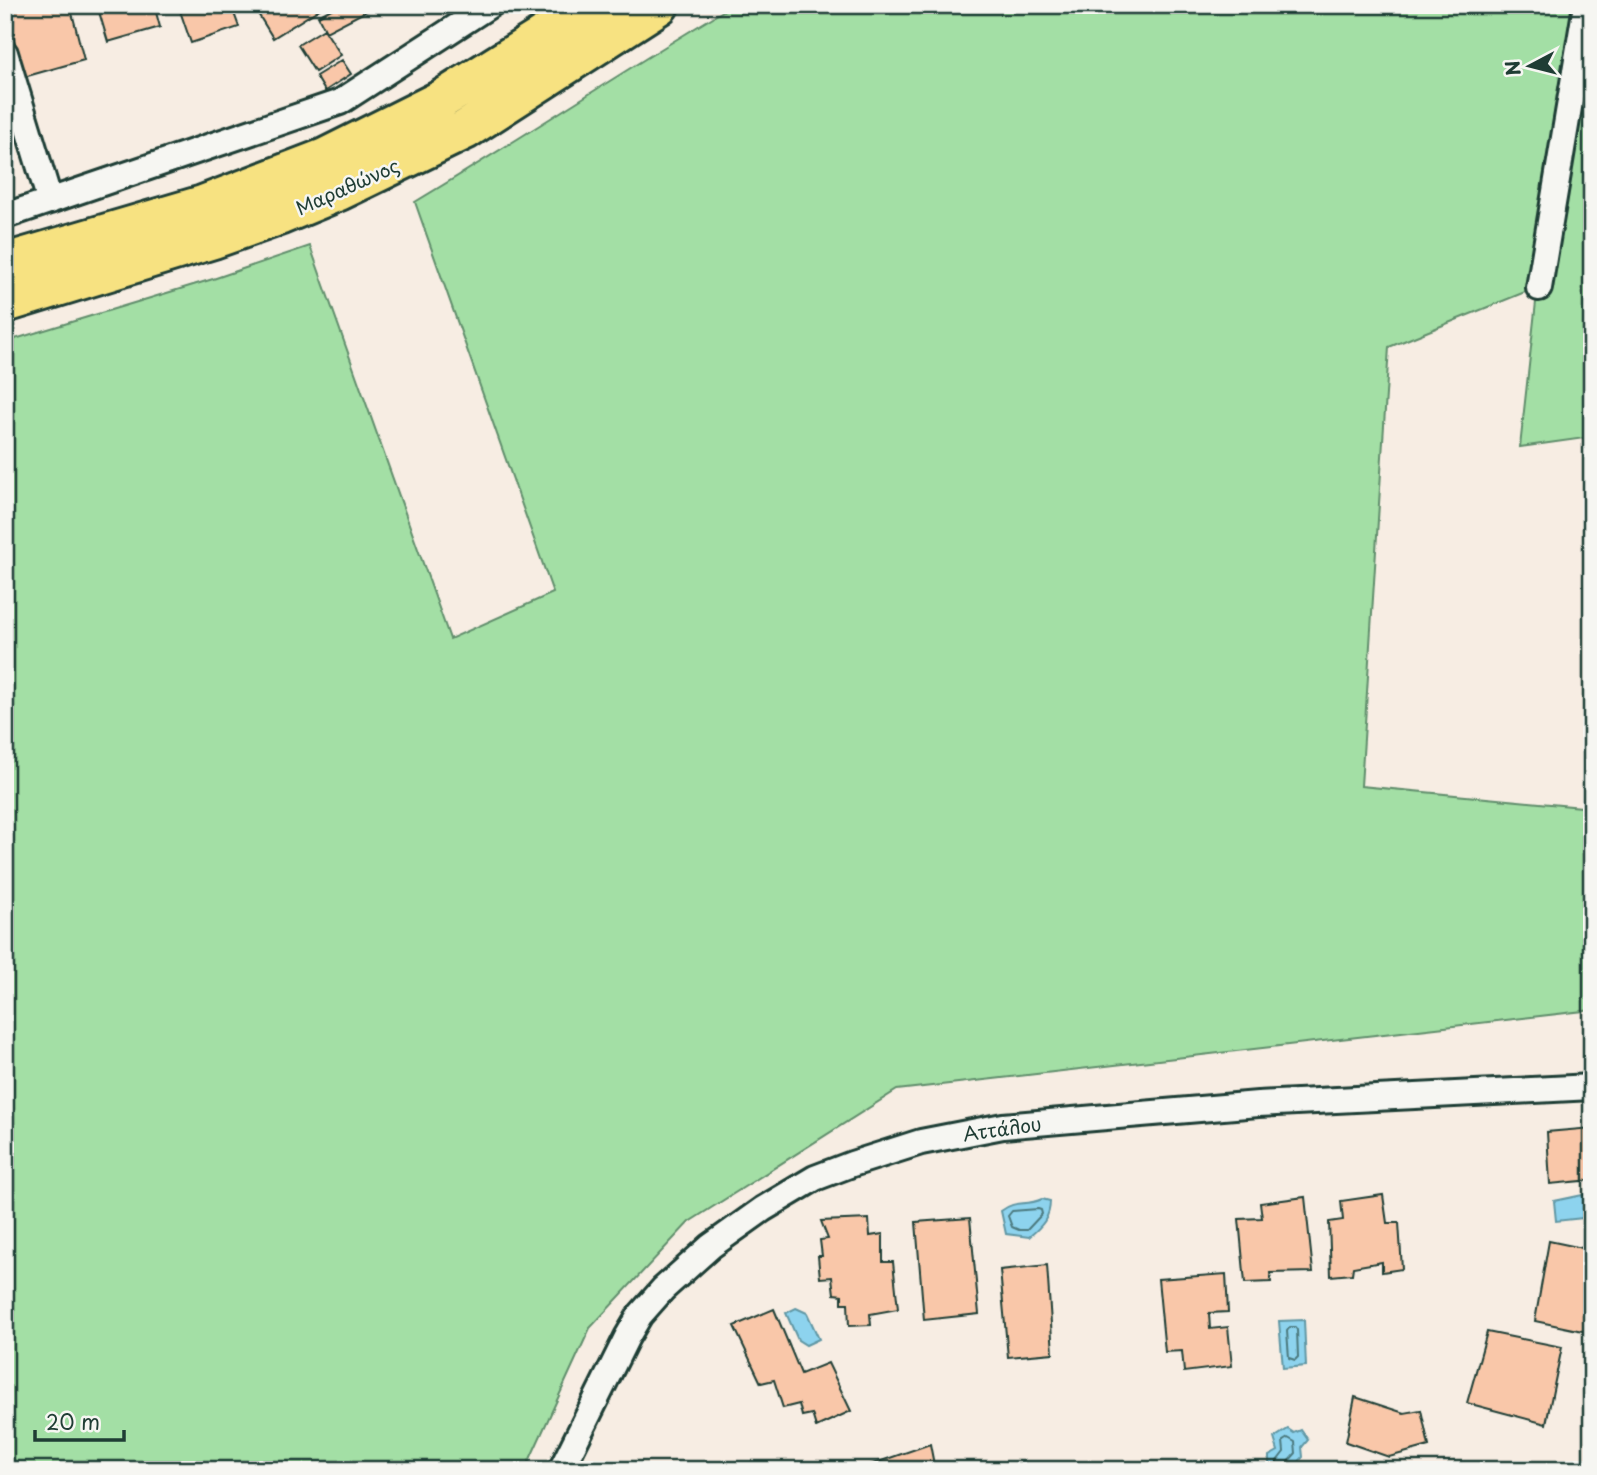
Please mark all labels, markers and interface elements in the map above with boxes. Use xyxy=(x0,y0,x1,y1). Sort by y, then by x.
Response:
north arrow xyxy=(1496,32,1566,102)
text: N xyxy=(1497,59,1527,77)
street label: Μαραθώνος xyxy=(291,151,403,221)
street label: Αττάλου xyxy=(961,1109,1043,1147)
scale bar xyxy=(35,1398,124,1442)
text: 20 m xyxy=(46,1405,100,1437)

